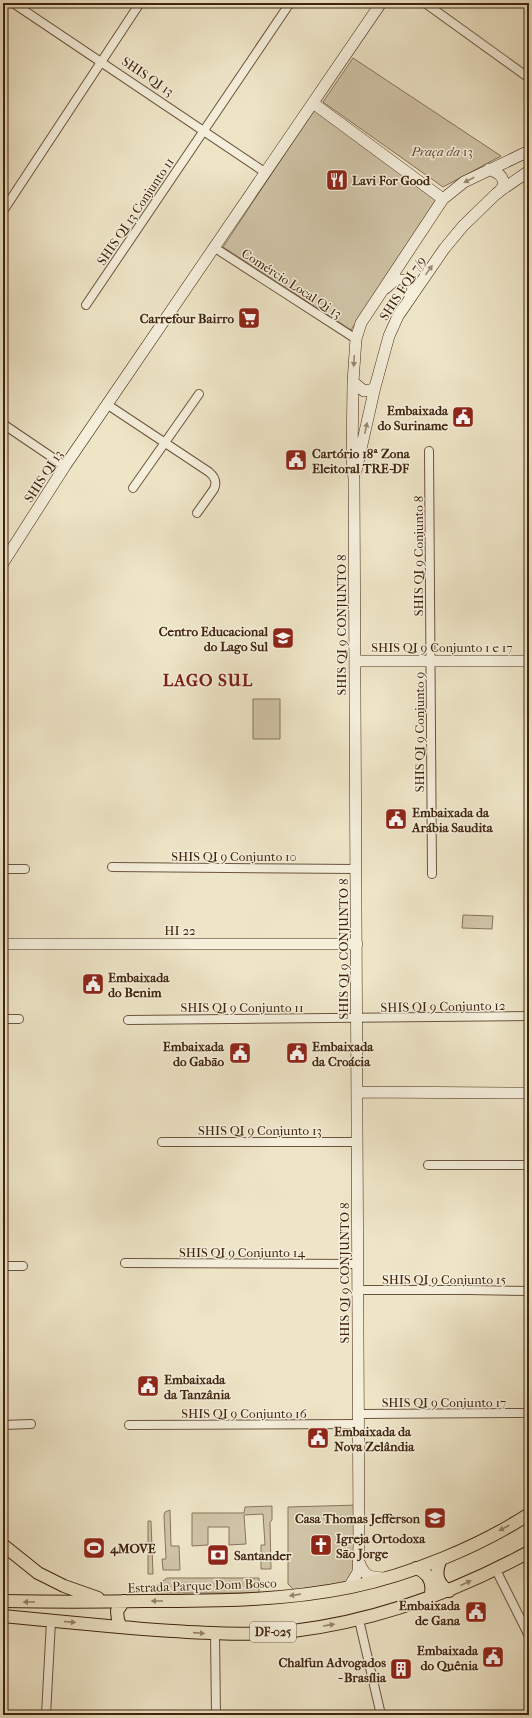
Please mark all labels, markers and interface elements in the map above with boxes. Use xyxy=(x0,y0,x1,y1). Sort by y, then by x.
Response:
street label: SHIS QI 13 xyxy=(119,54,176,99)
park label: Praça da 13 xyxy=(410,144,473,159)
street label: SHIS QI 13 Conjunto 11 xyxy=(94,155,177,268)
restaurant icon: Lavi For Good xyxy=(324,167,350,193)
place label: Lavi For Good xyxy=(352,173,431,188)
one-way arrow xyxy=(463,176,475,183)
street label: Comércio Local Qi 13 xyxy=(239,246,344,321)
street label: SHIS EQI 7/9 xyxy=(376,253,429,323)
one-way arrow xyxy=(425,265,433,276)
supermarket icon: Carrefour Bairro xyxy=(236,305,262,331)
place label: Carrefour Bairro xyxy=(140,311,234,326)
one-way arrow xyxy=(351,355,358,367)
place label: Embaixada do Suriname xyxy=(377,403,449,433)
public building icon: Embaixada do Suriname xyxy=(450,404,476,430)
one-way arrow xyxy=(364,422,370,434)
place label: Cartório 18ª Zona Eleitoral TRE-DF xyxy=(312,446,411,476)
street label: SHIS QI 13 xyxy=(21,447,66,505)
public building icon: Cartório 18ª Zona Eleitoral TRE-DF xyxy=(283,447,309,473)
street label: SHIS QI 9 Conjunto 8 xyxy=(411,496,426,616)
street label: SHIS QI 9 CONJUNTO 8 xyxy=(334,555,349,695)
place label: Centro Educacional do Lago Sul xyxy=(159,624,268,655)
school or university icon: Centro Educacional do Lago Sul xyxy=(270,625,296,651)
street label: SHIS QI 9 Conjunto 1 e 17 xyxy=(371,640,513,655)
district label: LAGO SUL xyxy=(163,670,253,690)
street label: SHIS QI 9 Conjunto 9 xyxy=(412,672,427,792)
place label: Embaixada da Arábia Saudita xyxy=(411,805,494,835)
public building icon: Embaixada da Arábia Saudita xyxy=(383,806,409,832)
street label: SHIS QI 9 Conjunto 10 xyxy=(171,849,297,864)
street label: SHIS QI 9 CONJUNTO 8 xyxy=(336,879,351,1019)
street label: HI 22 xyxy=(164,923,196,938)
place label: Embaixada do Benim xyxy=(108,970,170,1000)
public building icon: Embaixada do Benim xyxy=(80,971,106,997)
street label: SHIS QI 9 Conjunto 12 xyxy=(380,998,506,1015)
street label: SHIS QI 9 Conjunto 11 xyxy=(180,1000,304,1015)
place label: Embaixada do Gabão xyxy=(163,1039,225,1069)
place label: Embaixada da Croácia xyxy=(312,1039,374,1069)
public building icon: Embaixada do Gabão xyxy=(227,1040,253,1066)
public building icon: Embaixada da Croácia xyxy=(284,1040,310,1066)
street label: SHIS QI 9 Conjunto 13 xyxy=(198,1123,322,1138)
street label: SHIS QI 9 CONJUNTO 8 xyxy=(337,1203,352,1343)
street label: SHIS QI 9 Conjunto 14 xyxy=(179,1245,305,1260)
street label: SHIS QI 9 Conjunto 15 xyxy=(382,1272,506,1287)
place label: Embaixada da Tanzânia xyxy=(164,1372,231,1402)
public building icon: Embaixada da Tanzânia xyxy=(135,1373,161,1399)
street label: SHIS QI 9 Conjunto 17 xyxy=(382,1395,506,1410)
street label: SHIS QI 9 Conjunto 16 xyxy=(181,1406,308,1421)
place label: Embaixada da Nova Zelândia xyxy=(334,1424,415,1454)
public building icon: Embaixada da Nova Zelândia xyxy=(305,1425,331,1451)
school or university icon: Casa Thomas Jefferson xyxy=(422,1505,448,1531)
place label: Casa Thomas Jefferson xyxy=(295,1511,420,1527)
one-way arrow xyxy=(498,1525,510,1531)
place label: Igreja Ortodoxa São Jorge xyxy=(336,1531,426,1562)
church icon: Igreja Ortodoxa São Jorge xyxy=(308,1532,334,1558)
sports icon: 4MOVE xyxy=(81,1535,107,1561)
place label: 4MOVE xyxy=(109,1541,156,1557)
bank icon: Santander xyxy=(205,1542,231,1568)
place label: Santander xyxy=(234,1548,292,1563)
street label: Estrada Parque Dom Bosco xyxy=(127,1575,277,1596)
one-way arrow xyxy=(460,1580,472,1586)
one-way arrow xyxy=(289,1592,301,1598)
one-way arrow xyxy=(150,1598,163,1604)
place label: Embaixada de Gana xyxy=(399,1598,461,1628)
one-way arrow xyxy=(22,1599,35,1605)
public building icon: Embaixada de Gana xyxy=(463,1599,489,1625)
one-way arrow xyxy=(64,1619,76,1626)
road number: DF-025 xyxy=(250,1622,296,1642)
one-way arrow xyxy=(323,1622,335,1628)
one-way arrow xyxy=(193,1629,205,1636)
place label: Embaixada do Quênia xyxy=(417,1643,479,1673)
public building icon: Embaixada do Quênia xyxy=(480,1644,506,1670)
place label: Chalfun Advogados - Brasília xyxy=(279,1655,387,1685)
building icon: Chalfun Advogados - Brasília xyxy=(388,1656,414,1682)

